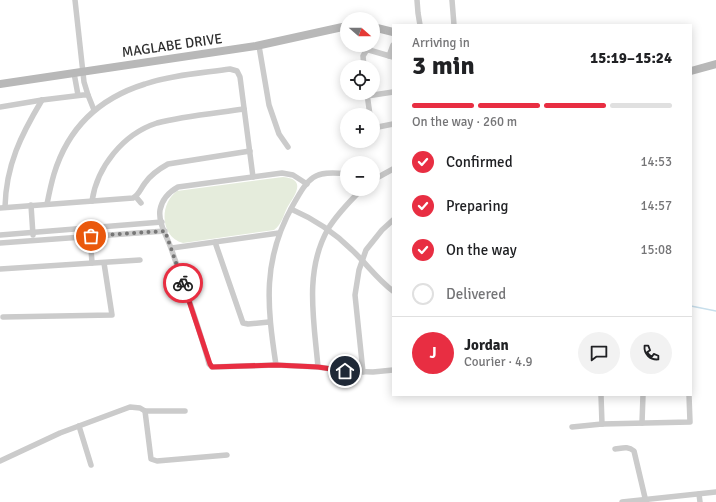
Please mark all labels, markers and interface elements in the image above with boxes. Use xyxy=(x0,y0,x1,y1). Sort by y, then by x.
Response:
north arrow xyxy=(340,12,380,52)
map controls xyxy=(340,12,380,196)
street label: MAGLABE DRIVE xyxy=(121,30,224,61)
text: Arriving in xyxy=(412,35,470,51)
text: 15:19–15:24 xyxy=(590,49,672,67)
text: 3 min xyxy=(412,50,475,82)
button: locate xyxy=(340,60,380,100)
button: + xyxy=(340,108,380,148)
text: On the way · 260 m xyxy=(412,114,517,130)
icon: check xyxy=(412,151,434,173)
text: Confirmed xyxy=(446,153,513,171)
text: 14:53 xyxy=(640,154,672,170)
button: − xyxy=(340,156,380,196)
icon: check xyxy=(412,195,434,217)
text: Preparing xyxy=(446,197,509,215)
text: 14:57 xyxy=(640,198,672,214)
pin xyxy=(74,219,108,253)
icon: bag xyxy=(80,225,102,247)
icon: check xyxy=(412,239,434,261)
text: On the way xyxy=(446,241,517,259)
text: 15:08 xyxy=(640,242,672,258)
courier xyxy=(163,263,203,303)
icon: bike xyxy=(172,272,194,294)
text: Delivered xyxy=(446,285,506,303)
button: chat xyxy=(578,332,620,374)
button: phone xyxy=(630,332,672,374)
text: Jordan xyxy=(464,336,509,354)
text: J xyxy=(429,344,437,362)
pin xyxy=(328,354,362,388)
text: Courier · 4.9 xyxy=(464,354,533,370)
icon: home xyxy=(334,360,356,382)

